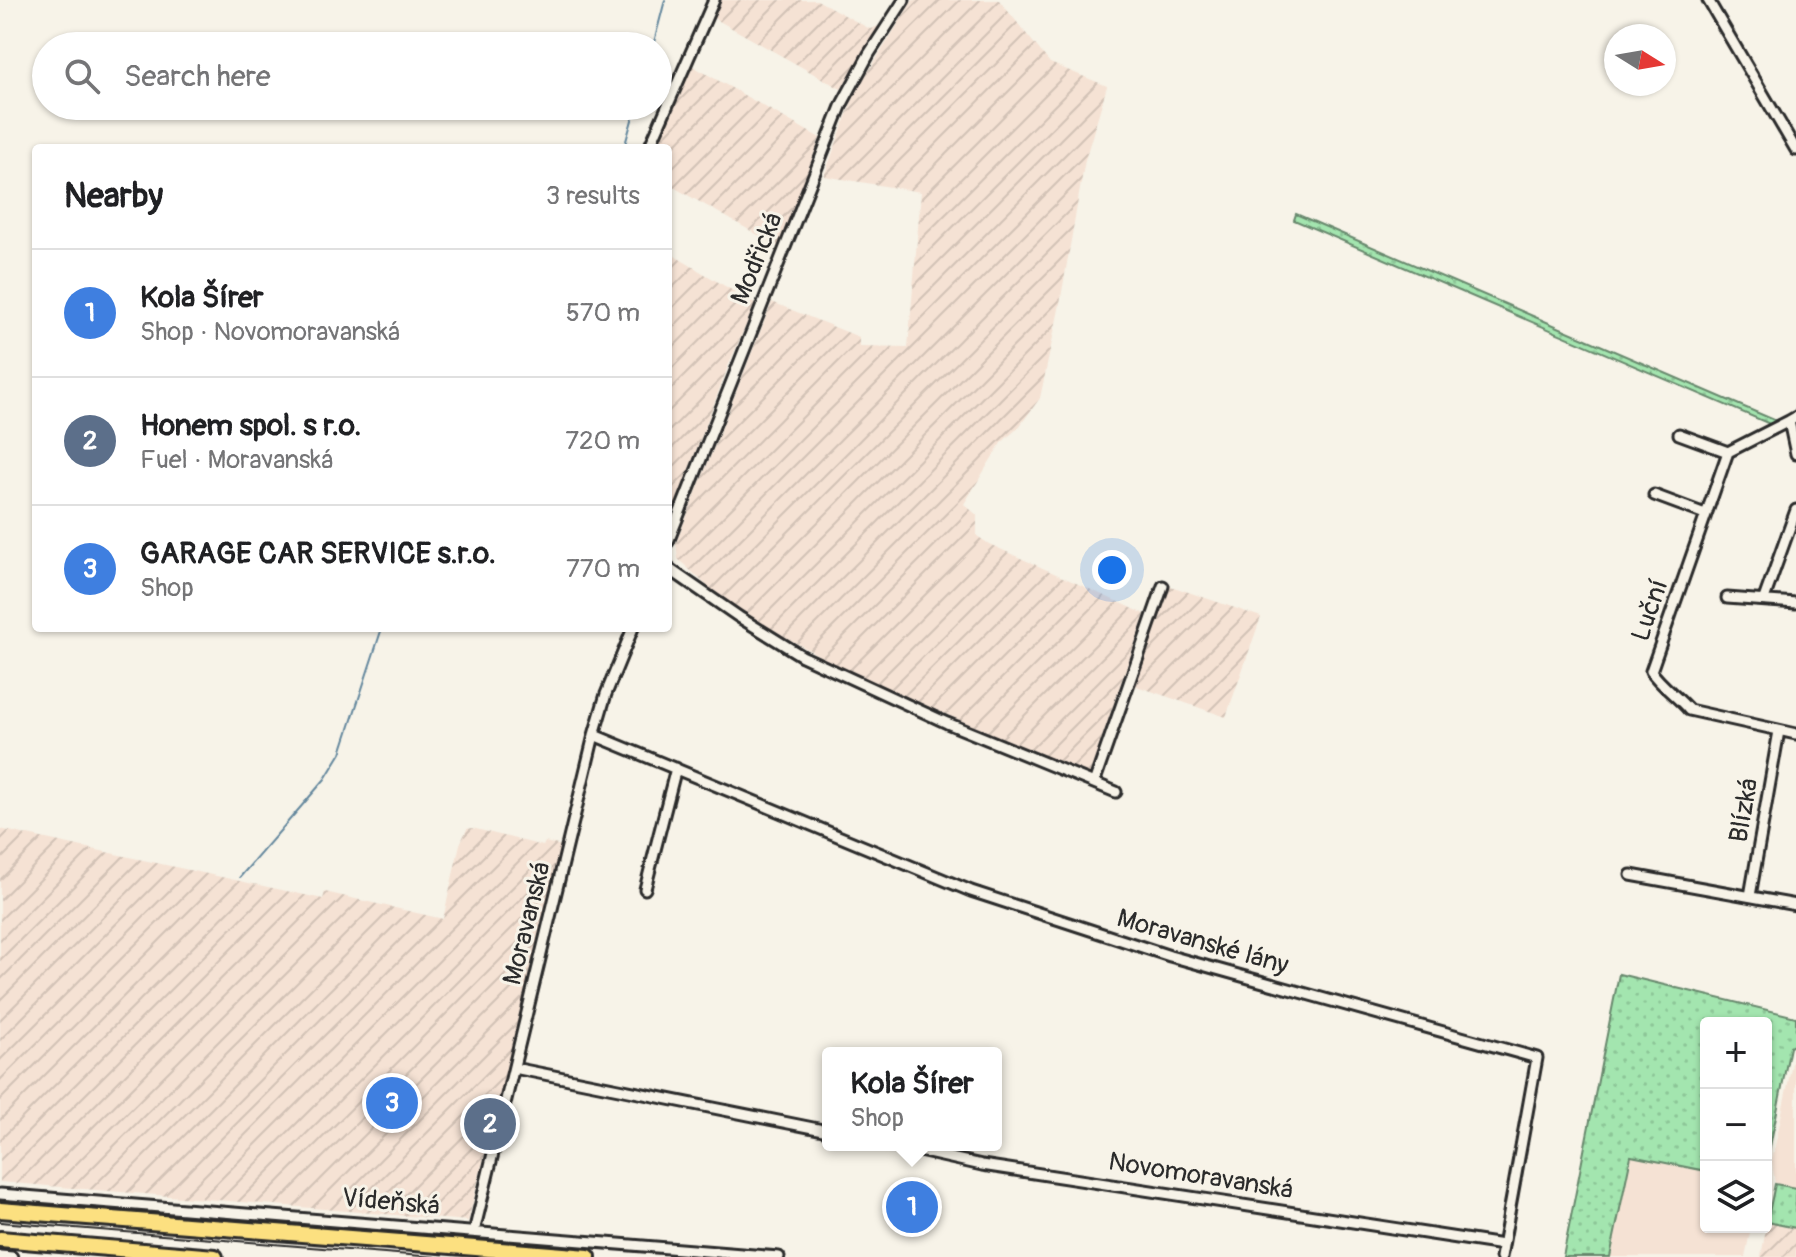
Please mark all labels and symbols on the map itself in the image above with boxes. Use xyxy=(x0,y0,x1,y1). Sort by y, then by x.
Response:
north arrow xyxy=(1604,24,1676,96)
street label: Modřická xyxy=(724,208,790,309)
your location xyxy=(1092,550,1132,590)
street label: Luční xyxy=(1625,575,1675,645)
street label: Blízká xyxy=(1723,776,1765,845)
street label: Moravanská xyxy=(496,858,558,988)
street label: Moravanské lány xyxy=(1113,902,1292,982)
pin: 3 xyxy=(366,1073,418,1133)
pin: 2 xyxy=(464,1094,516,1154)
street label: Novomoravanská xyxy=(1106,1146,1296,1206)
pin: 1 xyxy=(886,1177,938,1237)
street label: Vídeňská xyxy=(341,1182,441,1222)

